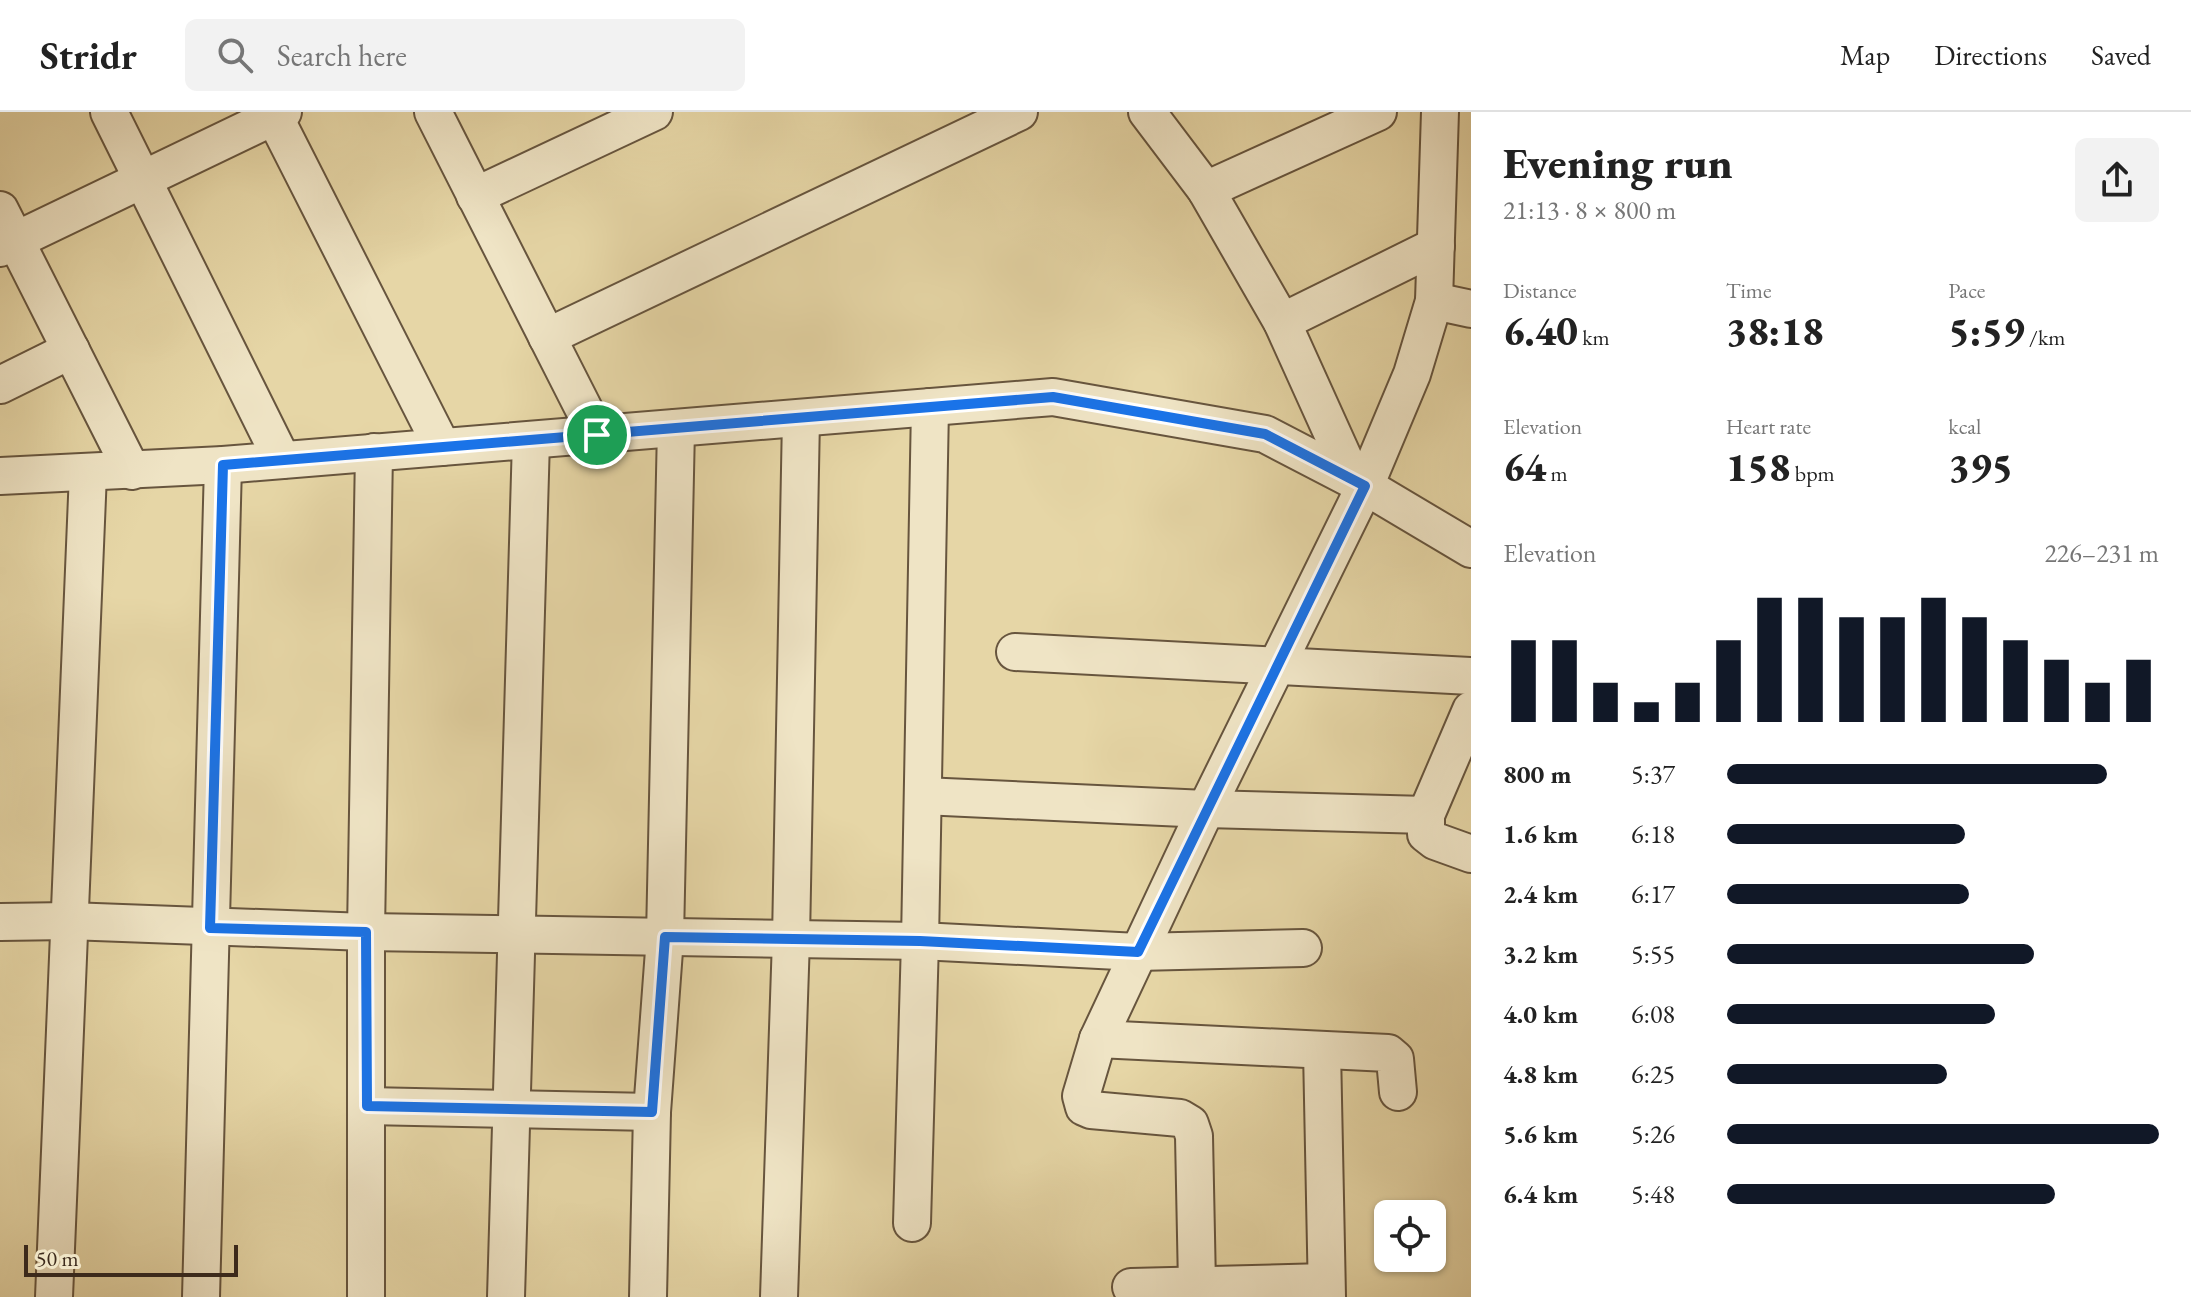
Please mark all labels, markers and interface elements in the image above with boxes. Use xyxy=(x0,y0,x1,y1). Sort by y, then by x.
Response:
search box xyxy=(185,19,745,91)
text: Stridr xyxy=(40,31,137,80)
icon: search xyxy=(213,33,257,77)
text: Search here xyxy=(277,36,407,75)
text: Map xyxy=(1840,37,1890,73)
text: Directions xyxy=(1934,37,2047,73)
text: Saved xyxy=(2091,37,2151,73)
text: Evening run xyxy=(1503,134,1733,191)
button: share xyxy=(2075,138,2159,222)
text: 21:13 · 8 × 800 m xyxy=(1503,193,1676,227)
text: Distance xyxy=(1503,276,1576,305)
text: Time xyxy=(1726,276,1771,305)
text: Pace xyxy=(1948,276,1985,305)
text: 6.40 xyxy=(1503,305,1578,357)
text: 38:18 xyxy=(1726,305,1824,357)
text: 5:59 xyxy=(1948,305,2025,357)
text: km xyxy=(1578,323,1610,352)
text: /km xyxy=(2025,323,2065,352)
pin xyxy=(563,401,631,469)
text: Elevation xyxy=(1503,412,1582,441)
text: Heart rate xyxy=(1726,412,1811,441)
text: kcal xyxy=(1948,412,1981,441)
icon: arrive xyxy=(575,413,619,457)
text: 64 xyxy=(1503,441,1546,493)
text: 158 xyxy=(1726,441,1790,493)
text: 395 xyxy=(1948,441,2013,493)
text: m xyxy=(1546,459,1568,488)
text: bpm xyxy=(1790,459,1835,488)
text: Elevation xyxy=(1503,536,1597,570)
text: 226–231 m xyxy=(2044,536,2159,570)
text: 800 m xyxy=(1503,757,1571,791)
text: 5:37 xyxy=(1631,757,1675,791)
text: 1.6 km xyxy=(1503,817,1578,851)
text: 6:18 xyxy=(1631,817,1675,851)
text: 2.4 km xyxy=(1503,877,1578,911)
text: 6:17 xyxy=(1631,877,1675,911)
text: 3.2 km xyxy=(1503,937,1578,971)
text: 5:55 xyxy=(1631,937,1675,971)
text: 4.0 km xyxy=(1503,997,1578,1031)
text: 6:08 xyxy=(1631,997,1675,1031)
text: 4.8 km xyxy=(1503,1057,1578,1091)
text: 6:25 xyxy=(1631,1057,1675,1091)
text: 5.6 km xyxy=(1503,1117,1578,1151)
text: 5:26 xyxy=(1631,1117,1675,1151)
text: 6.4 km xyxy=(1503,1177,1578,1211)
text: 5:48 xyxy=(1631,1177,1675,1211)
map controls xyxy=(1374,1200,1446,1272)
button: locate xyxy=(1374,1200,1446,1272)
scale bar xyxy=(24,1241,238,1277)
text: 50 m xyxy=(36,1244,79,1273)

